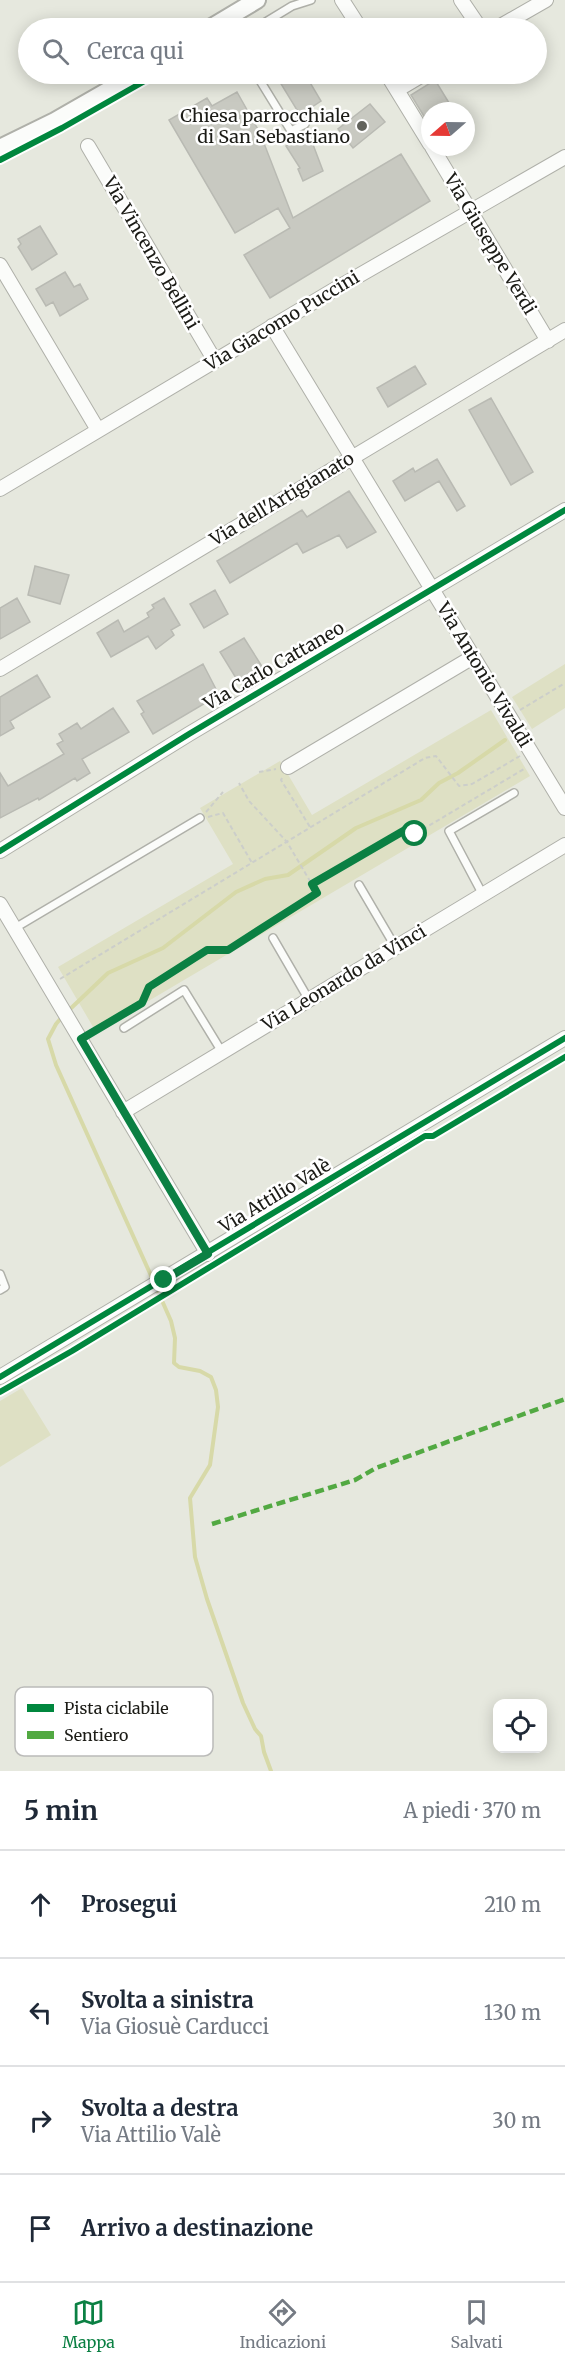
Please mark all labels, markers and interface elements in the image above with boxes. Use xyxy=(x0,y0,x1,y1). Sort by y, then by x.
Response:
search box xyxy=(18,18,547,84)
icon: search xyxy=(39,35,72,68)
text: Cerca qui xyxy=(87,37,184,65)
north arrow xyxy=(421,102,475,156)
place label: Chiesa parrocchiale di San Sebastiano xyxy=(180,104,350,148)
marker: Chiesa parrocchiale di San Sebastiano xyxy=(355,119,369,133)
street label: Via Giuseppe Verdi xyxy=(439,168,542,319)
street label: Via Vincenzo Bellini xyxy=(98,171,205,333)
street label: Via Giacomo Puccini xyxy=(199,265,363,376)
street label: Via dell'Artigianato xyxy=(205,446,358,551)
street label: Via Antonio Vivaldi xyxy=(432,597,537,752)
street label: Via Carlo Cattaneo xyxy=(199,616,348,716)
route start xyxy=(401,820,427,846)
street label: Via Leonardo da Vinci xyxy=(257,919,430,1036)
street label: Via Attilio Valè xyxy=(214,1153,335,1238)
route end xyxy=(150,1266,176,1292)
legend xyxy=(15,1687,213,1756)
text: Pista ciclabile xyxy=(64,1698,169,1718)
map controls xyxy=(493,1699,547,1753)
button: locate xyxy=(493,1699,547,1753)
text: Sentiero xyxy=(64,1725,128,1745)
text: 5 min xyxy=(24,1794,98,1827)
text: A piedi · 370 m xyxy=(403,1798,541,1823)
icon: ahead xyxy=(24,1888,57,1921)
text: Prosegui xyxy=(81,1890,177,1918)
text: 210 m xyxy=(484,1892,541,1917)
text: Svolta a sinistra xyxy=(81,1986,254,2014)
icon: left xyxy=(24,1996,57,2029)
text: 130 m xyxy=(484,2000,541,2025)
text: Via Giosuè Carducci xyxy=(81,2014,269,2039)
text: Svolta a destra xyxy=(81,2094,238,2122)
icon: right xyxy=(24,2104,57,2137)
text: 30 m xyxy=(492,2108,541,2133)
text: Via Attilio Valè xyxy=(81,2122,221,2147)
icon: arrive xyxy=(24,2212,57,2245)
text: Arrivo a destinazione xyxy=(81,2214,313,2242)
tab: Mappa xyxy=(62,2296,115,2352)
tab: Indicazioni xyxy=(239,2296,326,2352)
tab: Salvati xyxy=(451,2296,503,2352)

